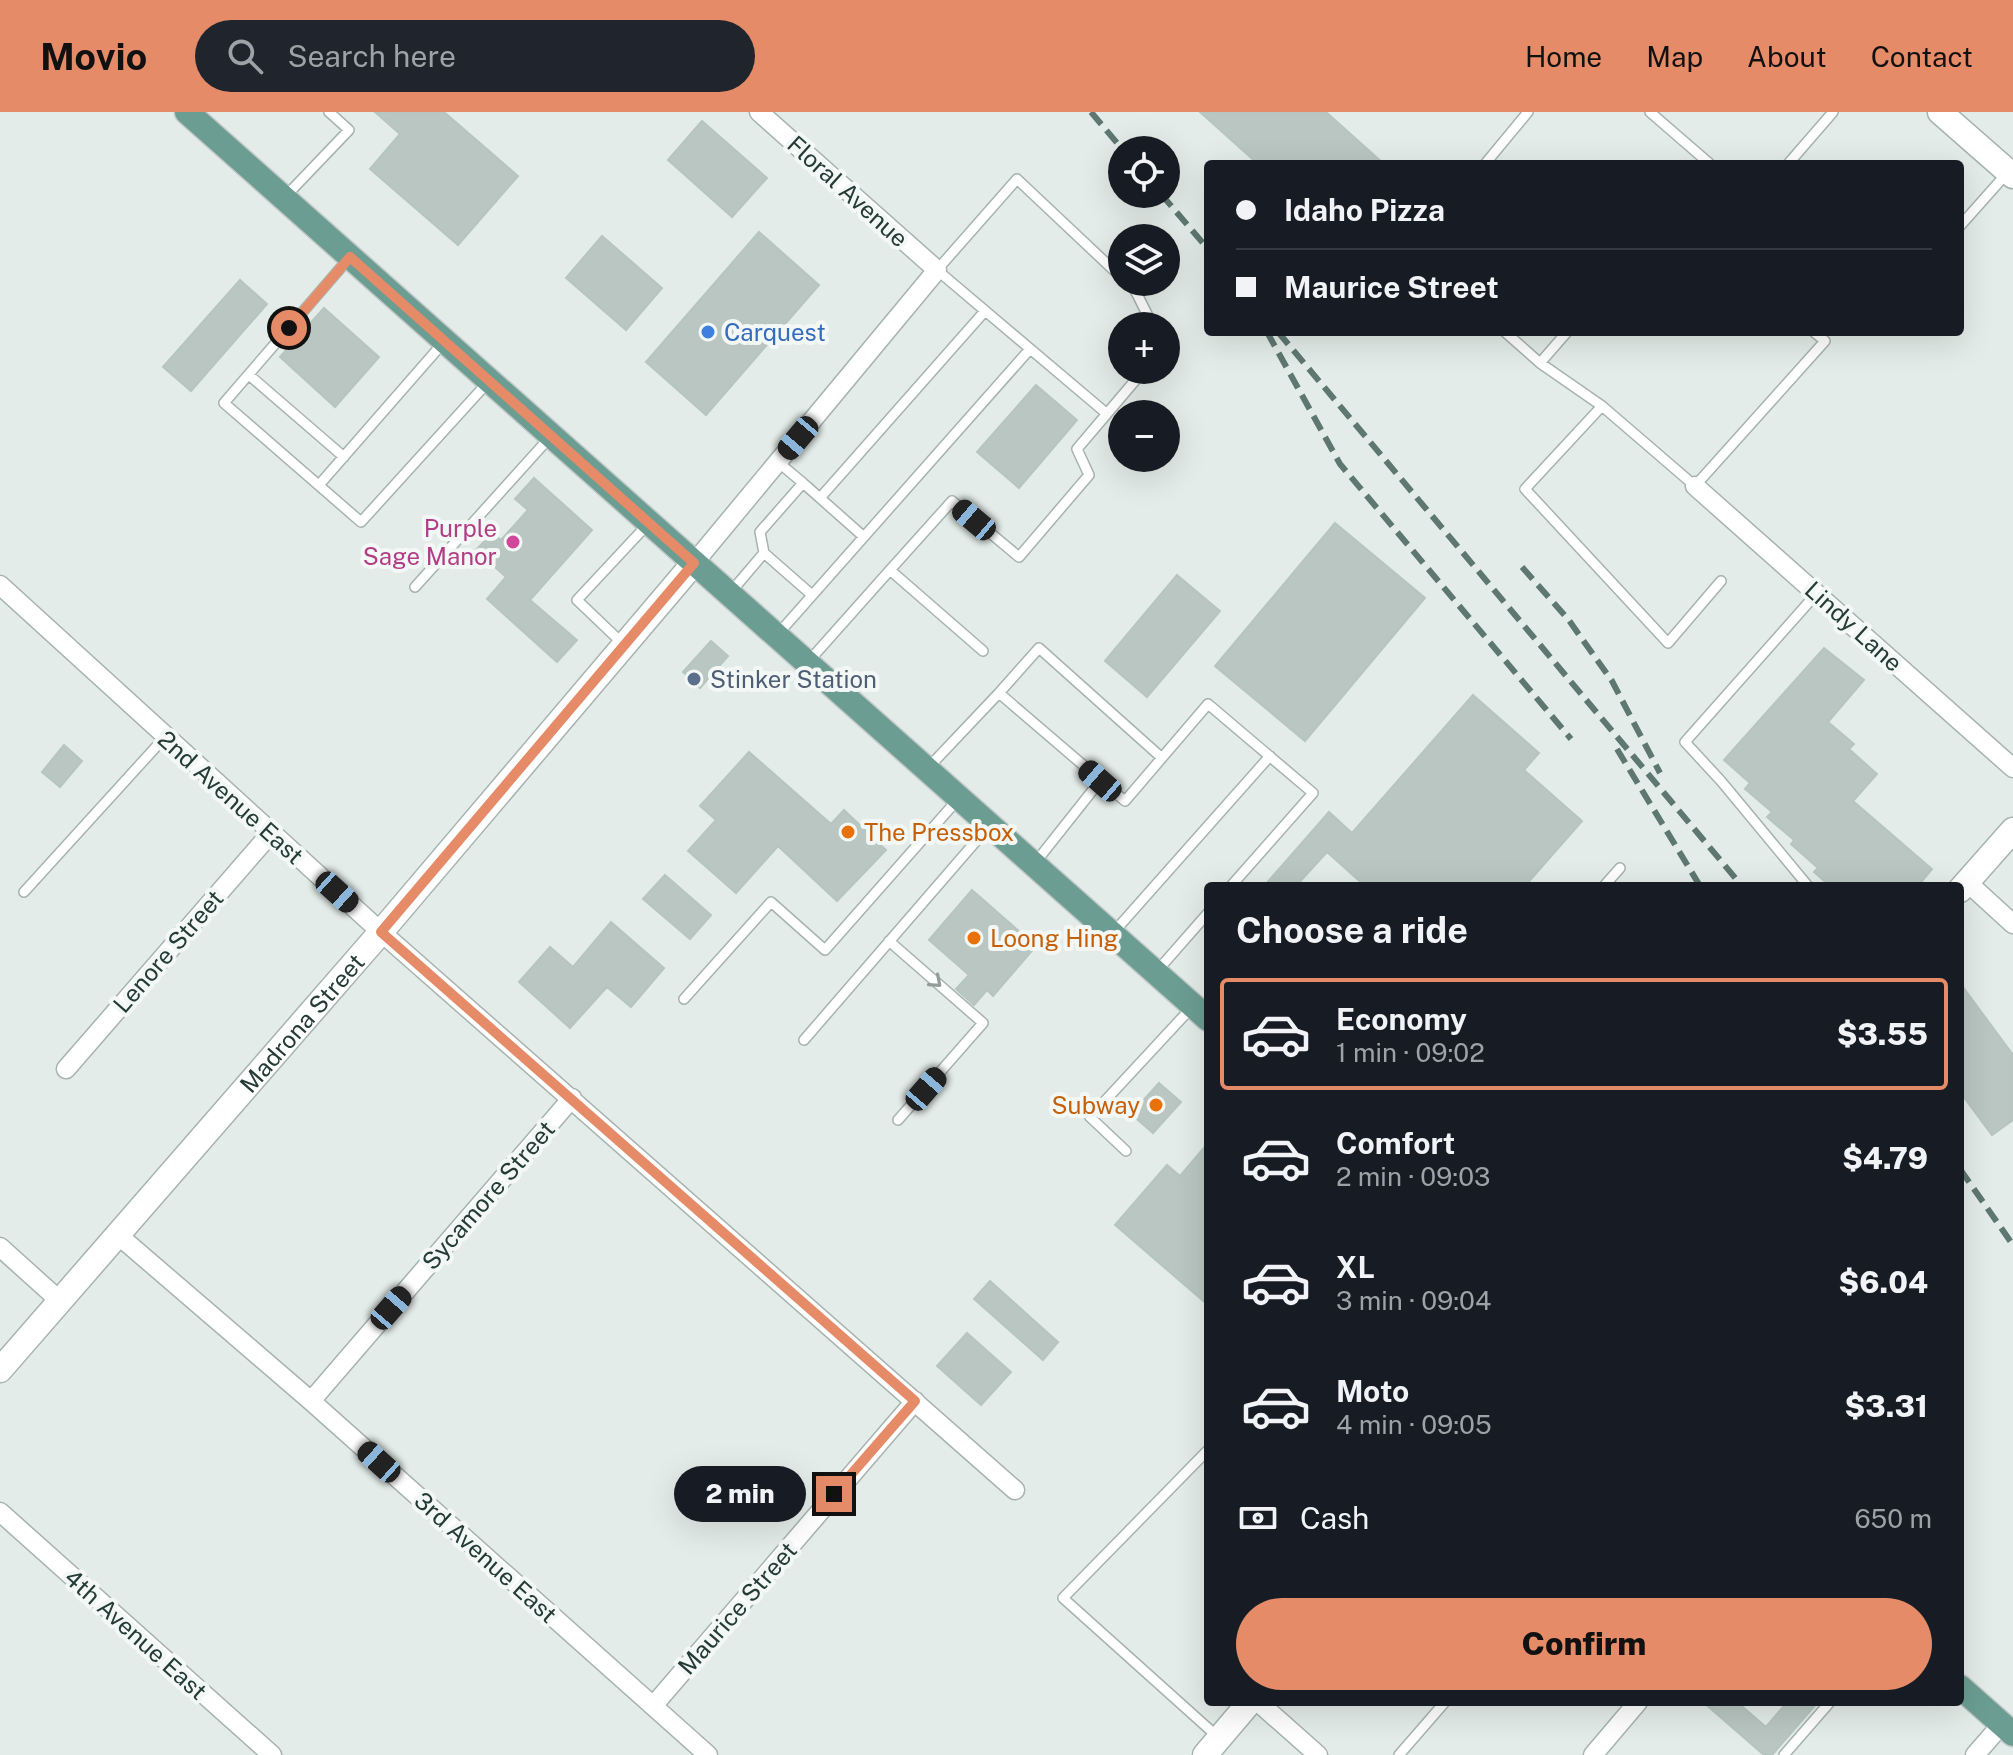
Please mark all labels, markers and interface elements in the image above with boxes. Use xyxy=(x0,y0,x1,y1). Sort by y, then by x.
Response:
search box xyxy=(195,20,755,92)
text: Movio xyxy=(40,34,147,79)
icon: search xyxy=(223,34,267,78)
text: Search here xyxy=(287,38,456,74)
text: Home xyxy=(1525,40,1602,73)
text: Map xyxy=(1646,40,1703,73)
text: About xyxy=(1747,40,1827,73)
text: Contact xyxy=(1871,40,1973,73)
street label: Floral Avenue xyxy=(782,130,914,252)
map controls xyxy=(1108,136,1180,472)
button: locate xyxy=(1108,136,1180,208)
text: Idaho Pizza xyxy=(1284,192,1445,228)
button: layers xyxy=(1108,224,1180,296)
text: Maurice Street xyxy=(1284,269,1499,305)
route start xyxy=(271,310,307,346)
button: + xyxy=(1108,312,1180,384)
place label: Carquest xyxy=(724,318,826,346)
marker: Carquest xyxy=(699,323,717,341)
button: − xyxy=(1108,400,1180,472)
car xyxy=(773,412,823,464)
car xyxy=(948,495,1000,545)
place label: Purple Sage Manor xyxy=(363,514,497,570)
marker: Purple Sage Manor xyxy=(504,533,522,551)
street label: Lindy Lane xyxy=(1800,575,1908,677)
place label: Stinker Station xyxy=(710,665,877,693)
marker: Stinker Station xyxy=(685,670,703,688)
street label: 2nd Avenue East xyxy=(153,725,309,869)
car xyxy=(1074,756,1126,806)
place label: The Pressbox xyxy=(864,818,1014,846)
marker: The Pressbox xyxy=(839,823,857,841)
car xyxy=(311,867,363,917)
street label: Lenore Street xyxy=(107,884,229,1018)
text: Choose a ride xyxy=(1236,909,1468,951)
place label: Loong Hing xyxy=(990,924,1118,952)
marker: Loong Hing xyxy=(965,929,983,947)
street label: Madrona Street xyxy=(234,948,370,1098)
one-way arrow xyxy=(927,973,942,987)
icon: car xyxy=(1240,998,1312,1070)
text: Economy xyxy=(1336,1001,1467,1037)
text: $3.55 xyxy=(1837,1016,1928,1052)
text: 1 min · 09:02 xyxy=(1336,1037,1485,1068)
car xyxy=(901,1063,951,1115)
place label: Subway xyxy=(1052,1091,1140,1119)
marker: Subway xyxy=(1147,1096,1165,1114)
street label: Sycamore Street xyxy=(416,1115,560,1275)
icon: car xyxy=(1240,1122,1312,1194)
text: Comfort xyxy=(1336,1125,1455,1161)
text: $4.79 xyxy=(1842,1140,1928,1176)
text: 2 min · 09:03 xyxy=(1336,1161,1490,1192)
icon: car xyxy=(1240,1246,1312,1318)
text: XL xyxy=(1336,1249,1375,1285)
text: $6.04 xyxy=(1839,1264,1928,1300)
car xyxy=(366,1282,416,1334)
text: 3 min · 09:04 xyxy=(1336,1285,1491,1316)
icon: car xyxy=(1240,1370,1312,1442)
text: Moto xyxy=(1336,1373,1409,1409)
text: $3.31 xyxy=(1845,1388,1928,1424)
text: 4 min · 09:05 xyxy=(1336,1409,1492,1440)
car xyxy=(353,1437,405,1487)
callout: 2 min xyxy=(674,1466,806,1522)
route end xyxy=(816,1476,852,1512)
text: 2 min xyxy=(705,1478,775,1509)
street label: 3rd Avenue East xyxy=(409,1486,563,1628)
icon: cash xyxy=(1236,1496,1280,1540)
text: Cash xyxy=(1300,1500,1369,1536)
text: 650 m xyxy=(1854,1503,1932,1534)
street label: Maurice Street xyxy=(672,1536,802,1680)
street label: 4th Avenue East xyxy=(59,1563,213,1705)
button: Confirm xyxy=(1236,1598,1932,1690)

